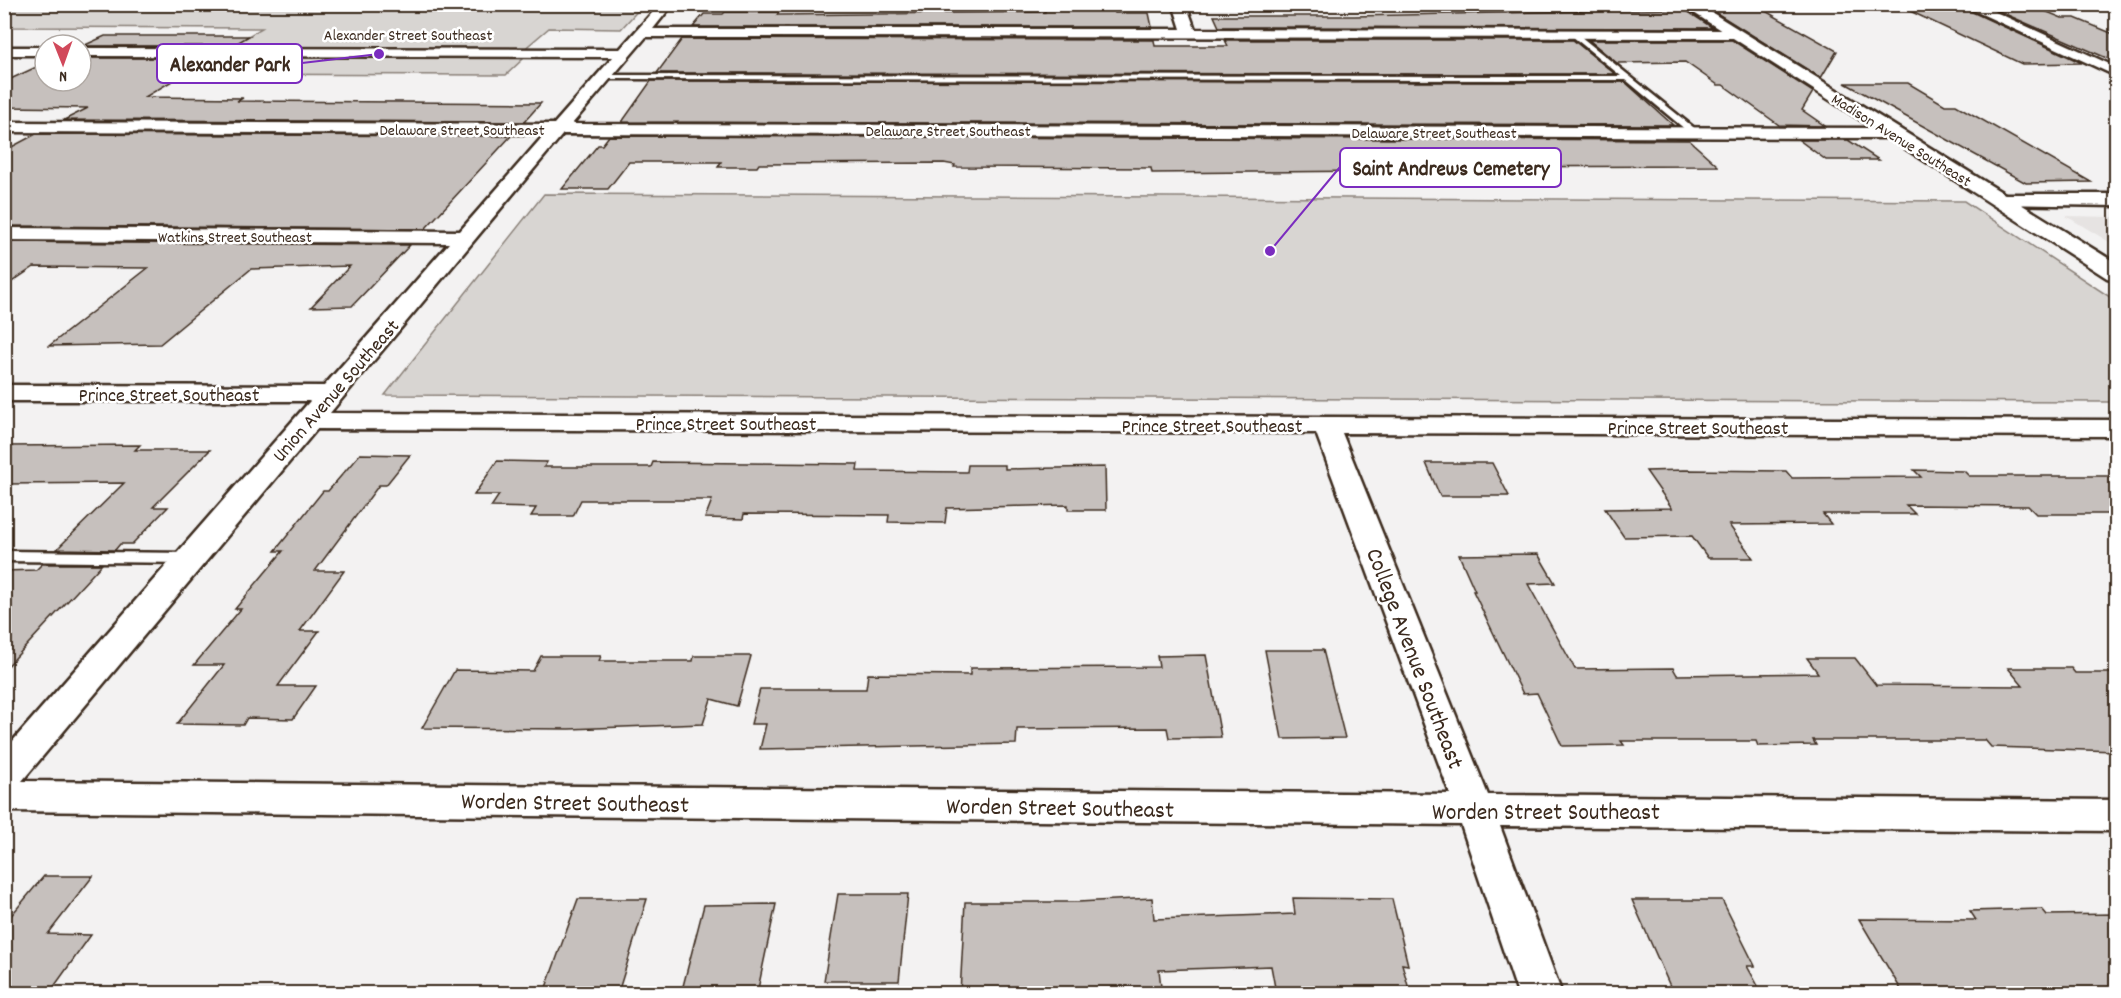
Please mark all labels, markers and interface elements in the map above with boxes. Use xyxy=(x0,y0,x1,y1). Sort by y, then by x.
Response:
street label: Alexander Street Southeast xyxy=(324,25,492,48)
north arrow xyxy=(33,33,93,93)
callout: Alexander Park xyxy=(157,44,302,83)
text: Alexander Park xyxy=(170,52,291,82)
text: N xyxy=(59,64,67,87)
street label: Madison Avenue Southeast xyxy=(1826,89,1975,194)
street label: Delaware Street Southeast xyxy=(379,120,545,143)
street label: Delaware Street Southeast xyxy=(865,121,1031,144)
street label: Delaware Street Southeast xyxy=(1351,123,1517,146)
callout: Saint Andrews Cemetery xyxy=(1340,148,1561,187)
text: Saint Andrews Cemetery xyxy=(1352,156,1551,186)
street label: Watkins Street Southeast xyxy=(158,227,312,250)
street label: Union Avenue Southeast xyxy=(267,314,407,470)
street label: Prince Street Southeast xyxy=(79,383,259,411)
street label: Prince Street Southeast xyxy=(636,412,816,440)
street label: Prince Street Southeast xyxy=(1122,414,1302,442)
street label: Prince Street Southeast xyxy=(1608,416,1788,444)
street label: College Avenue Southeast xyxy=(1355,544,1471,775)
street label: Worden Street Southeast xyxy=(461,786,689,824)
street label: Worden Street Southeast xyxy=(946,791,1174,829)
street label: Worden Street Southeast xyxy=(1432,797,1660,831)

